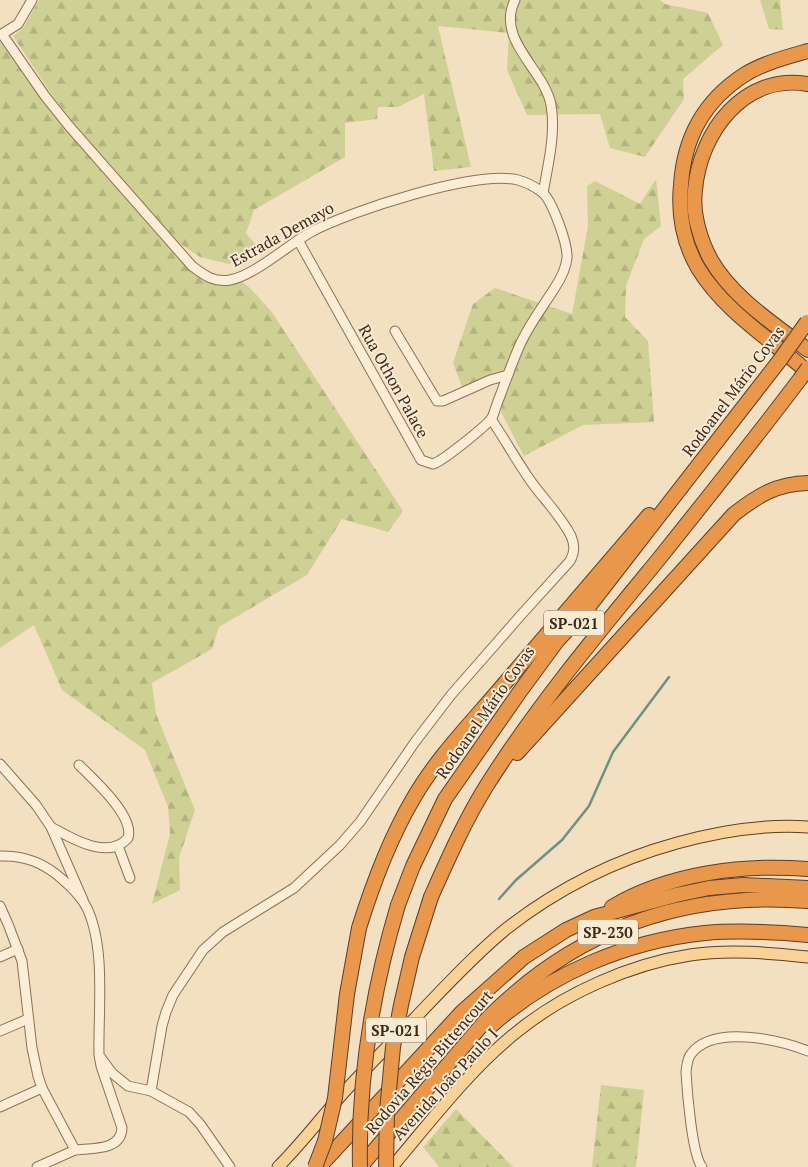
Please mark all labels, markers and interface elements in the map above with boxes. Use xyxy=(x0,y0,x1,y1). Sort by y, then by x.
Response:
street label: Estrada Demayo xyxy=(226,196,338,272)
street label: Rua Othon Palace xyxy=(354,320,434,442)
street label: Rodoanel Mário Covas xyxy=(677,321,789,461)
road number: SP-021 xyxy=(544,610,604,636)
street label: Rodoanel Mário Covas xyxy=(431,641,539,783)
road number: SP-230 xyxy=(578,920,638,944)
street label: Rodovia Régis Bittencourt xyxy=(360,985,498,1139)
road number: SP-021 xyxy=(366,1018,426,1042)
street label: Avenida João Paulo I xyxy=(387,1023,503,1145)

